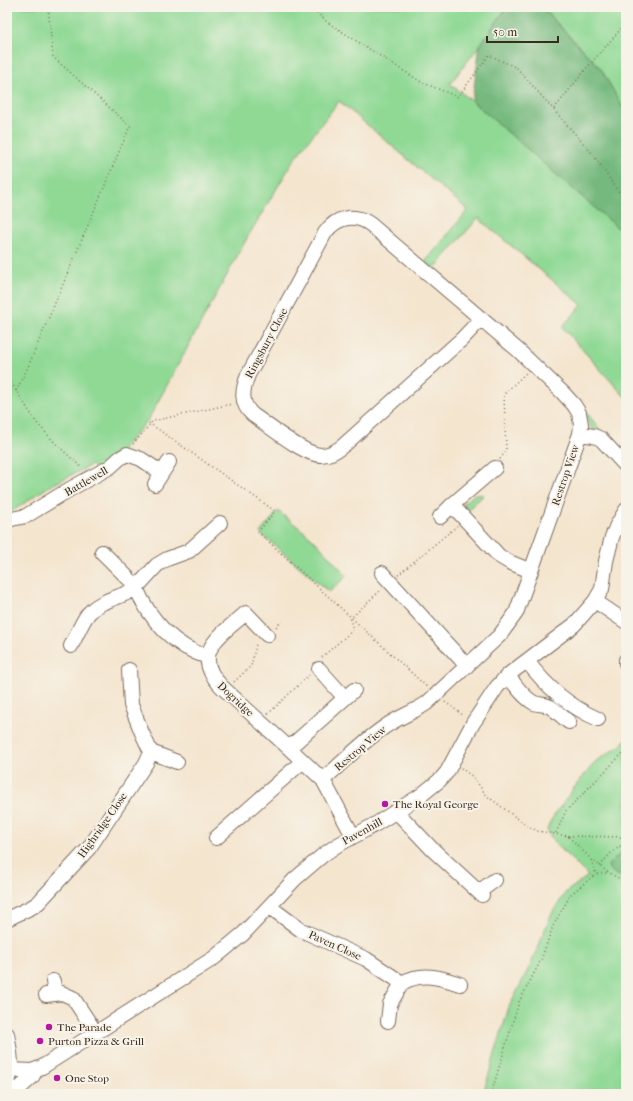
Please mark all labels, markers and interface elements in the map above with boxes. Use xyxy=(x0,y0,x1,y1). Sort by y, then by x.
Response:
scale bar xyxy=(487,18,558,44)
text: 50 m xyxy=(493,25,517,39)
street label: Ringsbury Close xyxy=(242,305,291,381)
street label: Restrop View xyxy=(549,442,582,507)
street label: Battlewell xyxy=(62,464,110,499)
street label: Dogridge xyxy=(215,679,257,720)
street label: Restrop View xyxy=(332,722,389,774)
street label: Highridge Close xyxy=(75,790,130,861)
place label: The Royal George xyxy=(393,798,479,811)
marker: The Royal George xyxy=(380,799,390,809)
street label: Pavenhill xyxy=(340,815,385,848)
street label: Paven Close xyxy=(306,928,364,963)
place label: The Parade xyxy=(57,1021,112,1034)
marker: The Parade xyxy=(44,1022,54,1032)
place label: Purton Pizza & Grill xyxy=(48,1035,144,1048)
marker: Purton Pizza & Grill xyxy=(35,1036,45,1046)
place label: One Stop xyxy=(65,1072,109,1085)
marker: One Stop xyxy=(52,1073,62,1083)

